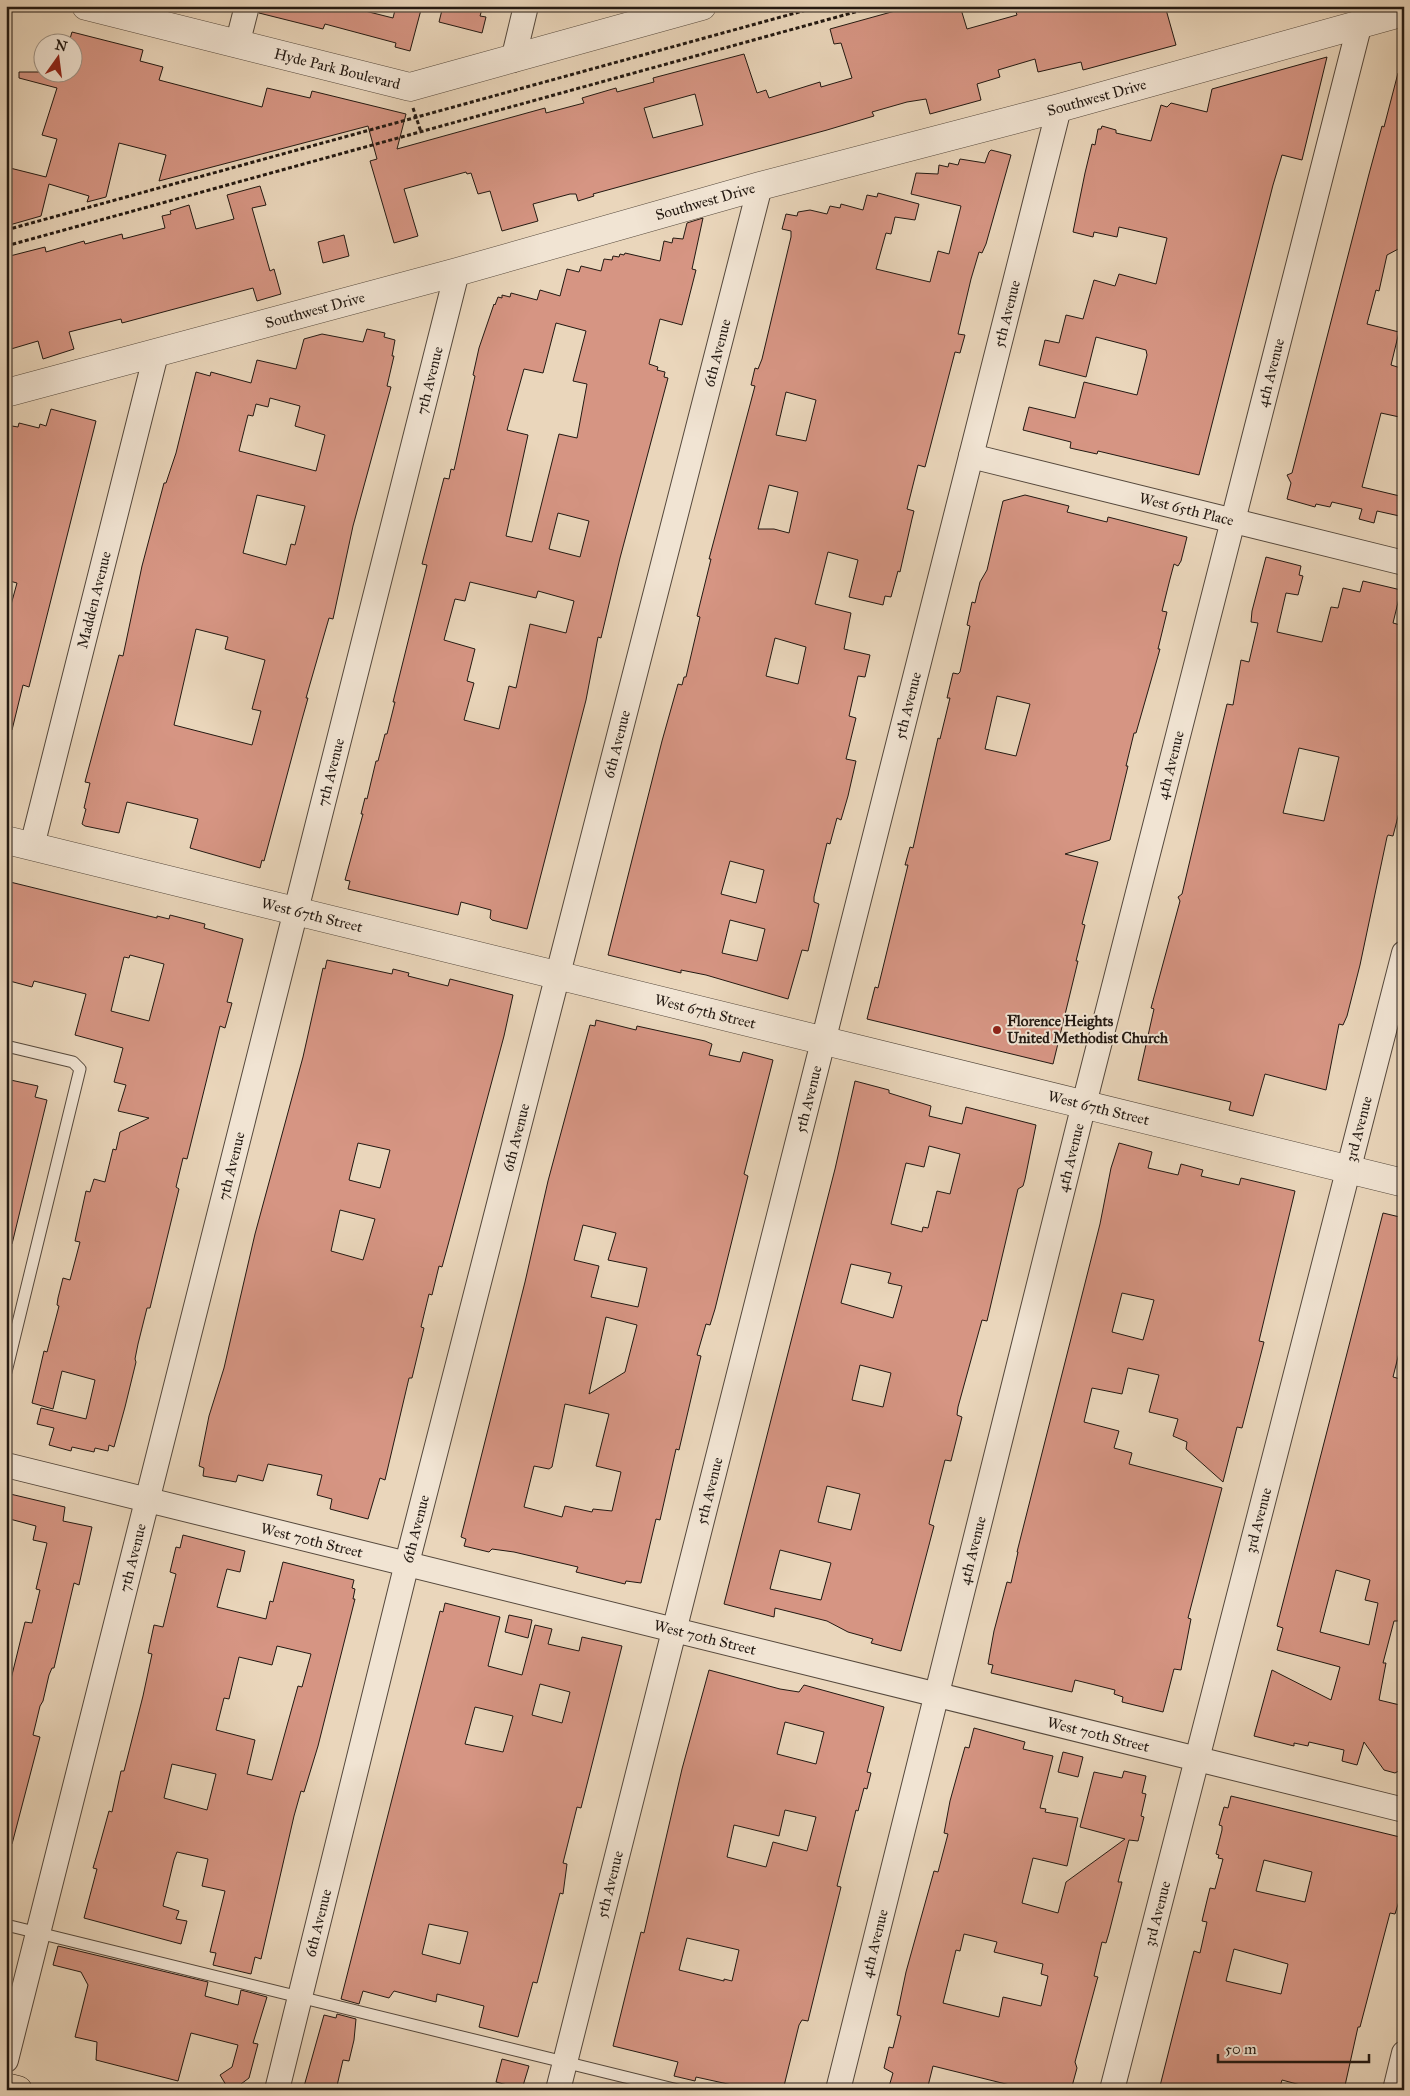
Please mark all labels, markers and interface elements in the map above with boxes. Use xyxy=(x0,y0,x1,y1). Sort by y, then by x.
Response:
north arrow xyxy=(32,32,82,82)
text: N xyxy=(53,36,69,56)
street label: Hyde Park Boulevard xyxy=(272,44,403,93)
street label: Southwest Drive xyxy=(1045,75,1148,120)
street label: Southwest Drive xyxy=(653,179,757,224)
street label: 5th Avenue xyxy=(990,278,1024,349)
street label: Southwest Drive xyxy=(263,288,367,332)
street label: 6th Avenue xyxy=(700,317,735,389)
street label: 4th Avenue xyxy=(1253,336,1288,409)
street label: 7th Avenue xyxy=(412,344,447,417)
street label: West 65th Place xyxy=(1137,489,1236,530)
street label: Madden Avenue xyxy=(73,549,115,650)
street label: 5th Avenue xyxy=(891,670,925,741)
street label: 6th Avenue xyxy=(600,708,634,780)
street label: 4th Avenue xyxy=(1153,729,1188,801)
street label: 7th Avenue xyxy=(314,736,348,808)
street label: West 67th Street xyxy=(259,894,365,936)
street label: West 67th Street xyxy=(653,990,758,1033)
place label: Florence Heights United Methodist Church xyxy=(1007,1012,1169,1047)
marker: Florence Heights United Methodist Church xyxy=(991,1024,1003,1036)
street label: 5th Avenue xyxy=(791,1064,826,1135)
street label: West 67th Street xyxy=(1046,1087,1152,1129)
street label: 3rd Avenue xyxy=(1342,1094,1376,1164)
street label: 6th Avenue xyxy=(499,1102,533,1174)
street label: 4th Avenue xyxy=(1053,1121,1088,1194)
street label: 7th Avenue xyxy=(214,1130,249,1202)
street label: 5th Avenue xyxy=(692,1455,727,1526)
street label: 3rd Avenue xyxy=(1241,1486,1275,1555)
street label: 6th Avenue xyxy=(398,1493,433,1565)
street label: 4th Avenue xyxy=(955,1514,990,1587)
street label: West 70th Street xyxy=(259,1519,366,1562)
street label: 7th Avenue xyxy=(115,1522,150,1594)
street label: West 70th Street xyxy=(652,1616,759,1659)
street label: West 70th Street xyxy=(1045,1713,1152,1756)
street label: 5th Avenue xyxy=(593,1849,627,1920)
street label: 3rd Avenue xyxy=(1140,1879,1174,1949)
street label: 6th Avenue xyxy=(301,1887,335,1959)
street label: 4th Avenue xyxy=(857,1907,892,1980)
scale bar xyxy=(1218,2031,1369,2063)
text: 50 m xyxy=(1225,2040,1257,2058)

